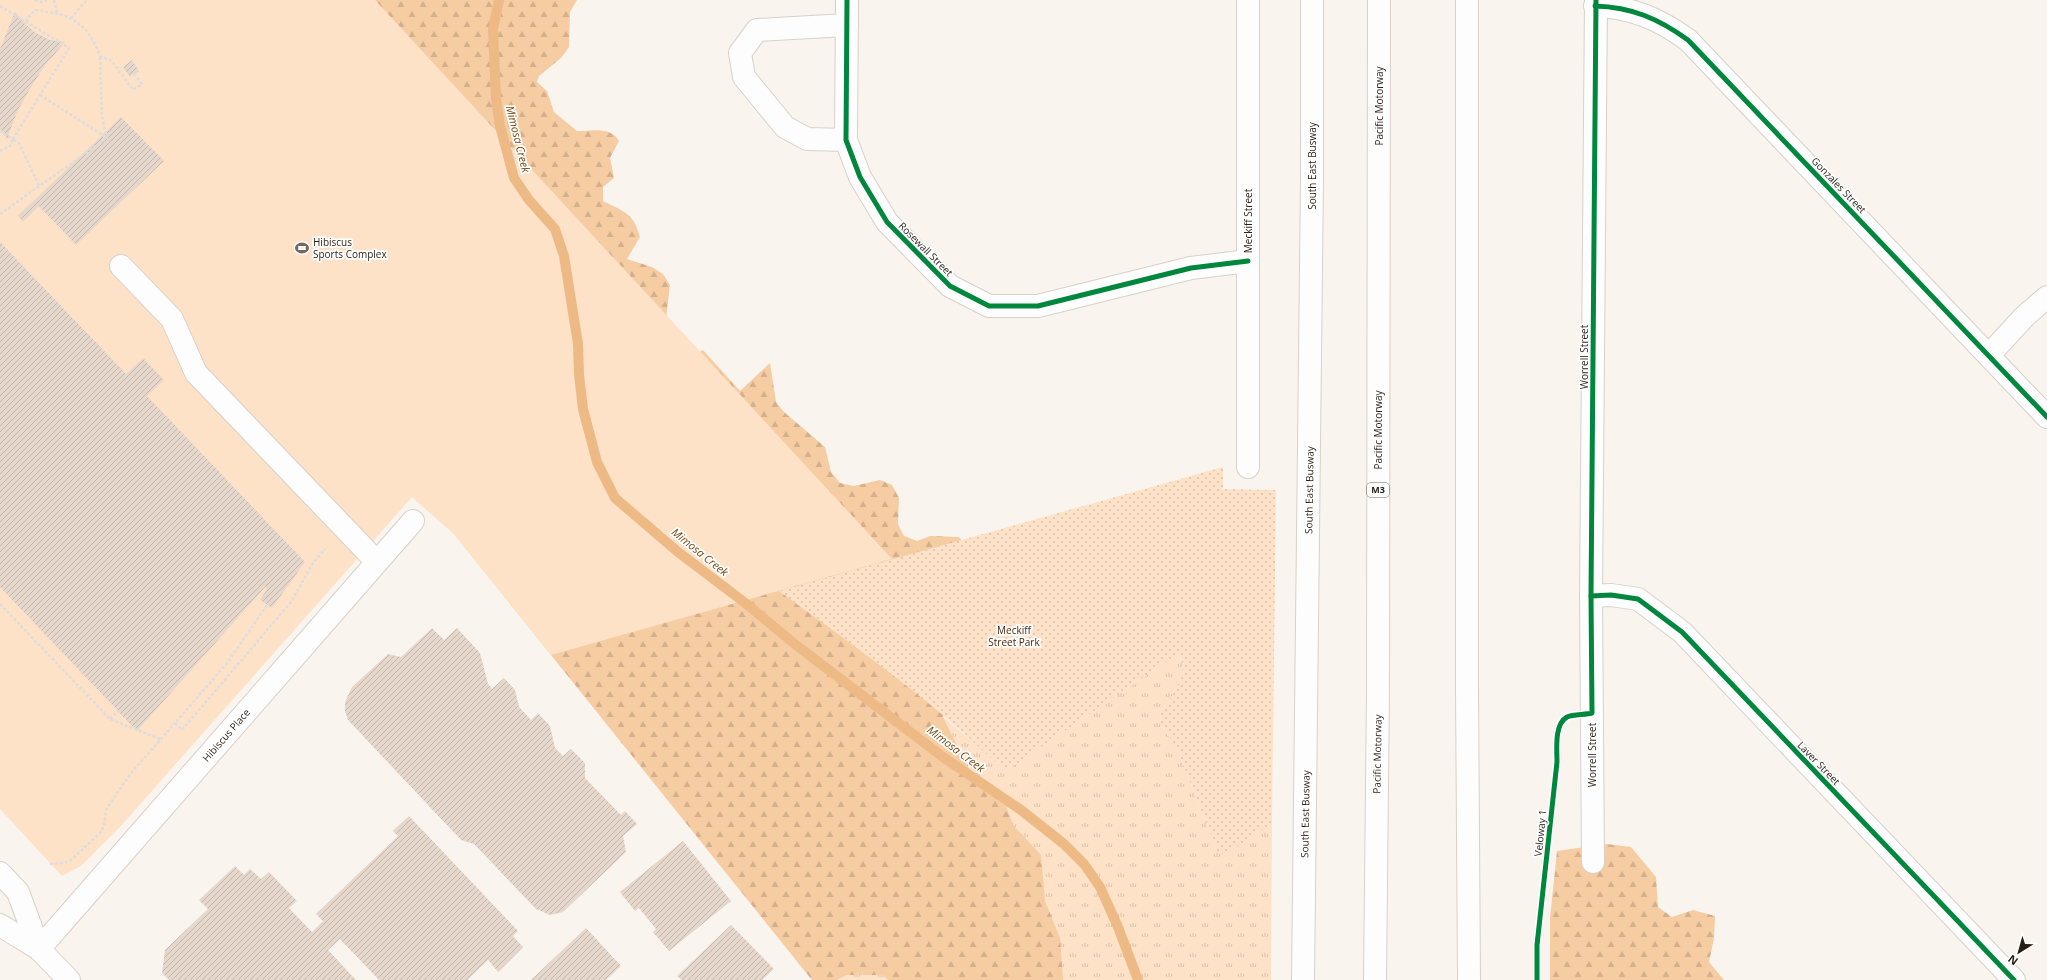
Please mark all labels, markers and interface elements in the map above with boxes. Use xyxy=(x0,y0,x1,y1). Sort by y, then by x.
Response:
street label: Pacific Motorway xyxy=(1372,65,1386,146)
water label: Mimosa Creek xyxy=(503,104,534,175)
street label: South East Busway xyxy=(1305,121,1319,210)
street label: Gonzales Street xyxy=(1809,154,1870,216)
street label: Meckiff Street xyxy=(1241,188,1255,253)
street label: Rosewall Street xyxy=(896,219,957,280)
place label: Hibiscus Sports Complex xyxy=(313,235,387,261)
sports icon: Hibiscus Sports Complex xyxy=(294,240,310,256)
street label: Worrell Street xyxy=(1577,324,1591,389)
street label: Pacific Motorway xyxy=(1371,389,1385,470)
street label: South East Busway xyxy=(1301,445,1317,534)
road number: M3 xyxy=(1367,483,1389,497)
water label: Mimosa Creek xyxy=(669,524,732,579)
park label: Meckiff Street Park xyxy=(988,623,1040,649)
street label: Hibiscus Place xyxy=(199,705,253,765)
street label: Pacific Motorway xyxy=(1369,713,1385,794)
water label: Mimosa Creek xyxy=(924,722,989,776)
street label: Worrell Street xyxy=(1585,722,1599,787)
street label: Laver Street xyxy=(1795,738,1844,788)
street label: South East Busway xyxy=(1297,769,1313,858)
street label: Veloway 1 xyxy=(1531,809,1549,857)
north arrow xyxy=(1999,932,2039,972)
text: N xyxy=(2005,952,2021,969)

